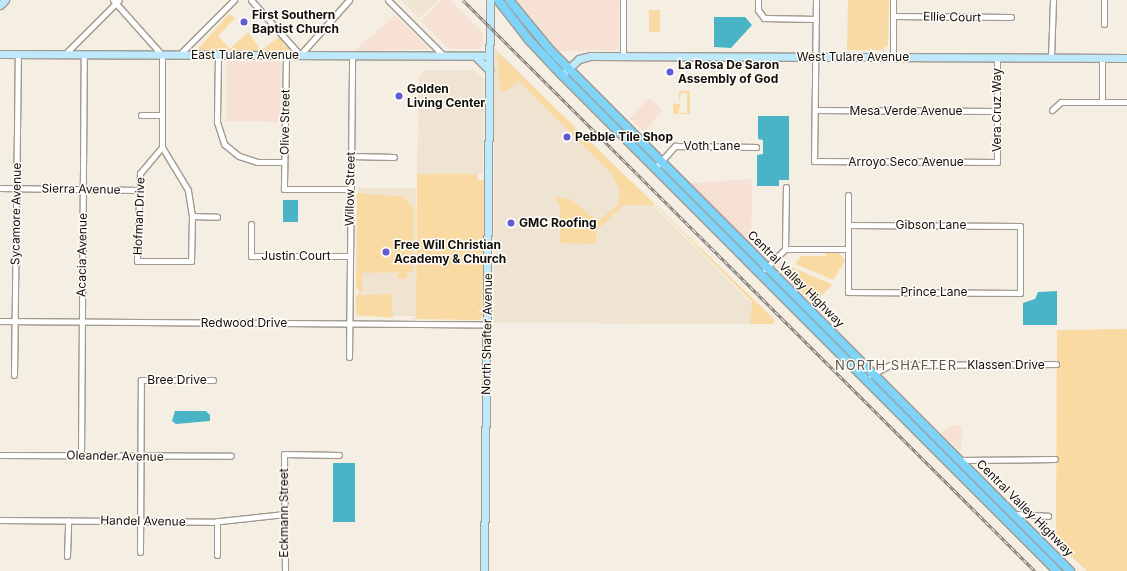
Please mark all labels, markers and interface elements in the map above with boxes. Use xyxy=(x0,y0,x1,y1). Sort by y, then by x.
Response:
place label: First Southern Baptist Church xyxy=(252,8,339,36)
street label: Ellie Court xyxy=(923,9,981,25)
marker: First Southern Baptist Church xyxy=(239,17,249,27)
street label: East Tulare Avenue xyxy=(191,48,299,62)
street label: West Tulare Avenue xyxy=(797,50,909,64)
place label: La Rosa De Saron Assembly of God xyxy=(678,58,779,86)
marker: La Rosa De Saron Assembly of God xyxy=(665,67,675,77)
street label: Vera Cruz Way xyxy=(990,68,1004,152)
place label: Golden Living Center xyxy=(407,82,485,110)
street label: Olive Street xyxy=(277,89,293,155)
marker: Golden Living Center xyxy=(394,91,404,101)
street label: Mesa Verde Avenue xyxy=(849,104,963,118)
place label: Pebble Tile Shop xyxy=(575,130,673,144)
marker: Pebble Tile Shop xyxy=(562,132,572,142)
street label: Voth Lane xyxy=(684,139,740,153)
street label: Willow Street xyxy=(342,152,358,226)
street label: Arroyo Seco Avenue xyxy=(848,155,964,169)
street label: Sycamore Avenue xyxy=(8,163,24,265)
street label: Hofman Drive xyxy=(130,177,148,255)
street label: Sierra Avenue xyxy=(41,181,121,197)
street label: Acacia Avenue xyxy=(74,213,90,297)
place label: GMC Roofing xyxy=(519,216,597,230)
marker: GMC Roofing xyxy=(506,218,516,228)
street label: Gibson Lane xyxy=(896,218,966,232)
street label: Central Valley Highway xyxy=(745,228,847,330)
place label: Free Will Christian Academy & Church xyxy=(394,238,506,266)
marker: Free Will Christian Academy & Church xyxy=(381,247,391,257)
street label: Justin Court xyxy=(261,249,331,263)
street label: North Shafter Avenue xyxy=(479,273,495,395)
street label: Prince Lane xyxy=(900,285,968,299)
street label: Redwood Drive xyxy=(201,316,287,330)
district label: NORTH SHAFTER xyxy=(835,357,957,373)
street label: Klassen Drive xyxy=(967,358,1045,372)
street label: Bree Drive xyxy=(147,373,207,387)
street label: Oleander Avenue xyxy=(66,448,164,464)
street label: Central Valley Highway xyxy=(974,457,1076,559)
street label: Eckmann Street xyxy=(277,468,291,558)
street label: Handel Avenue xyxy=(100,513,186,529)

